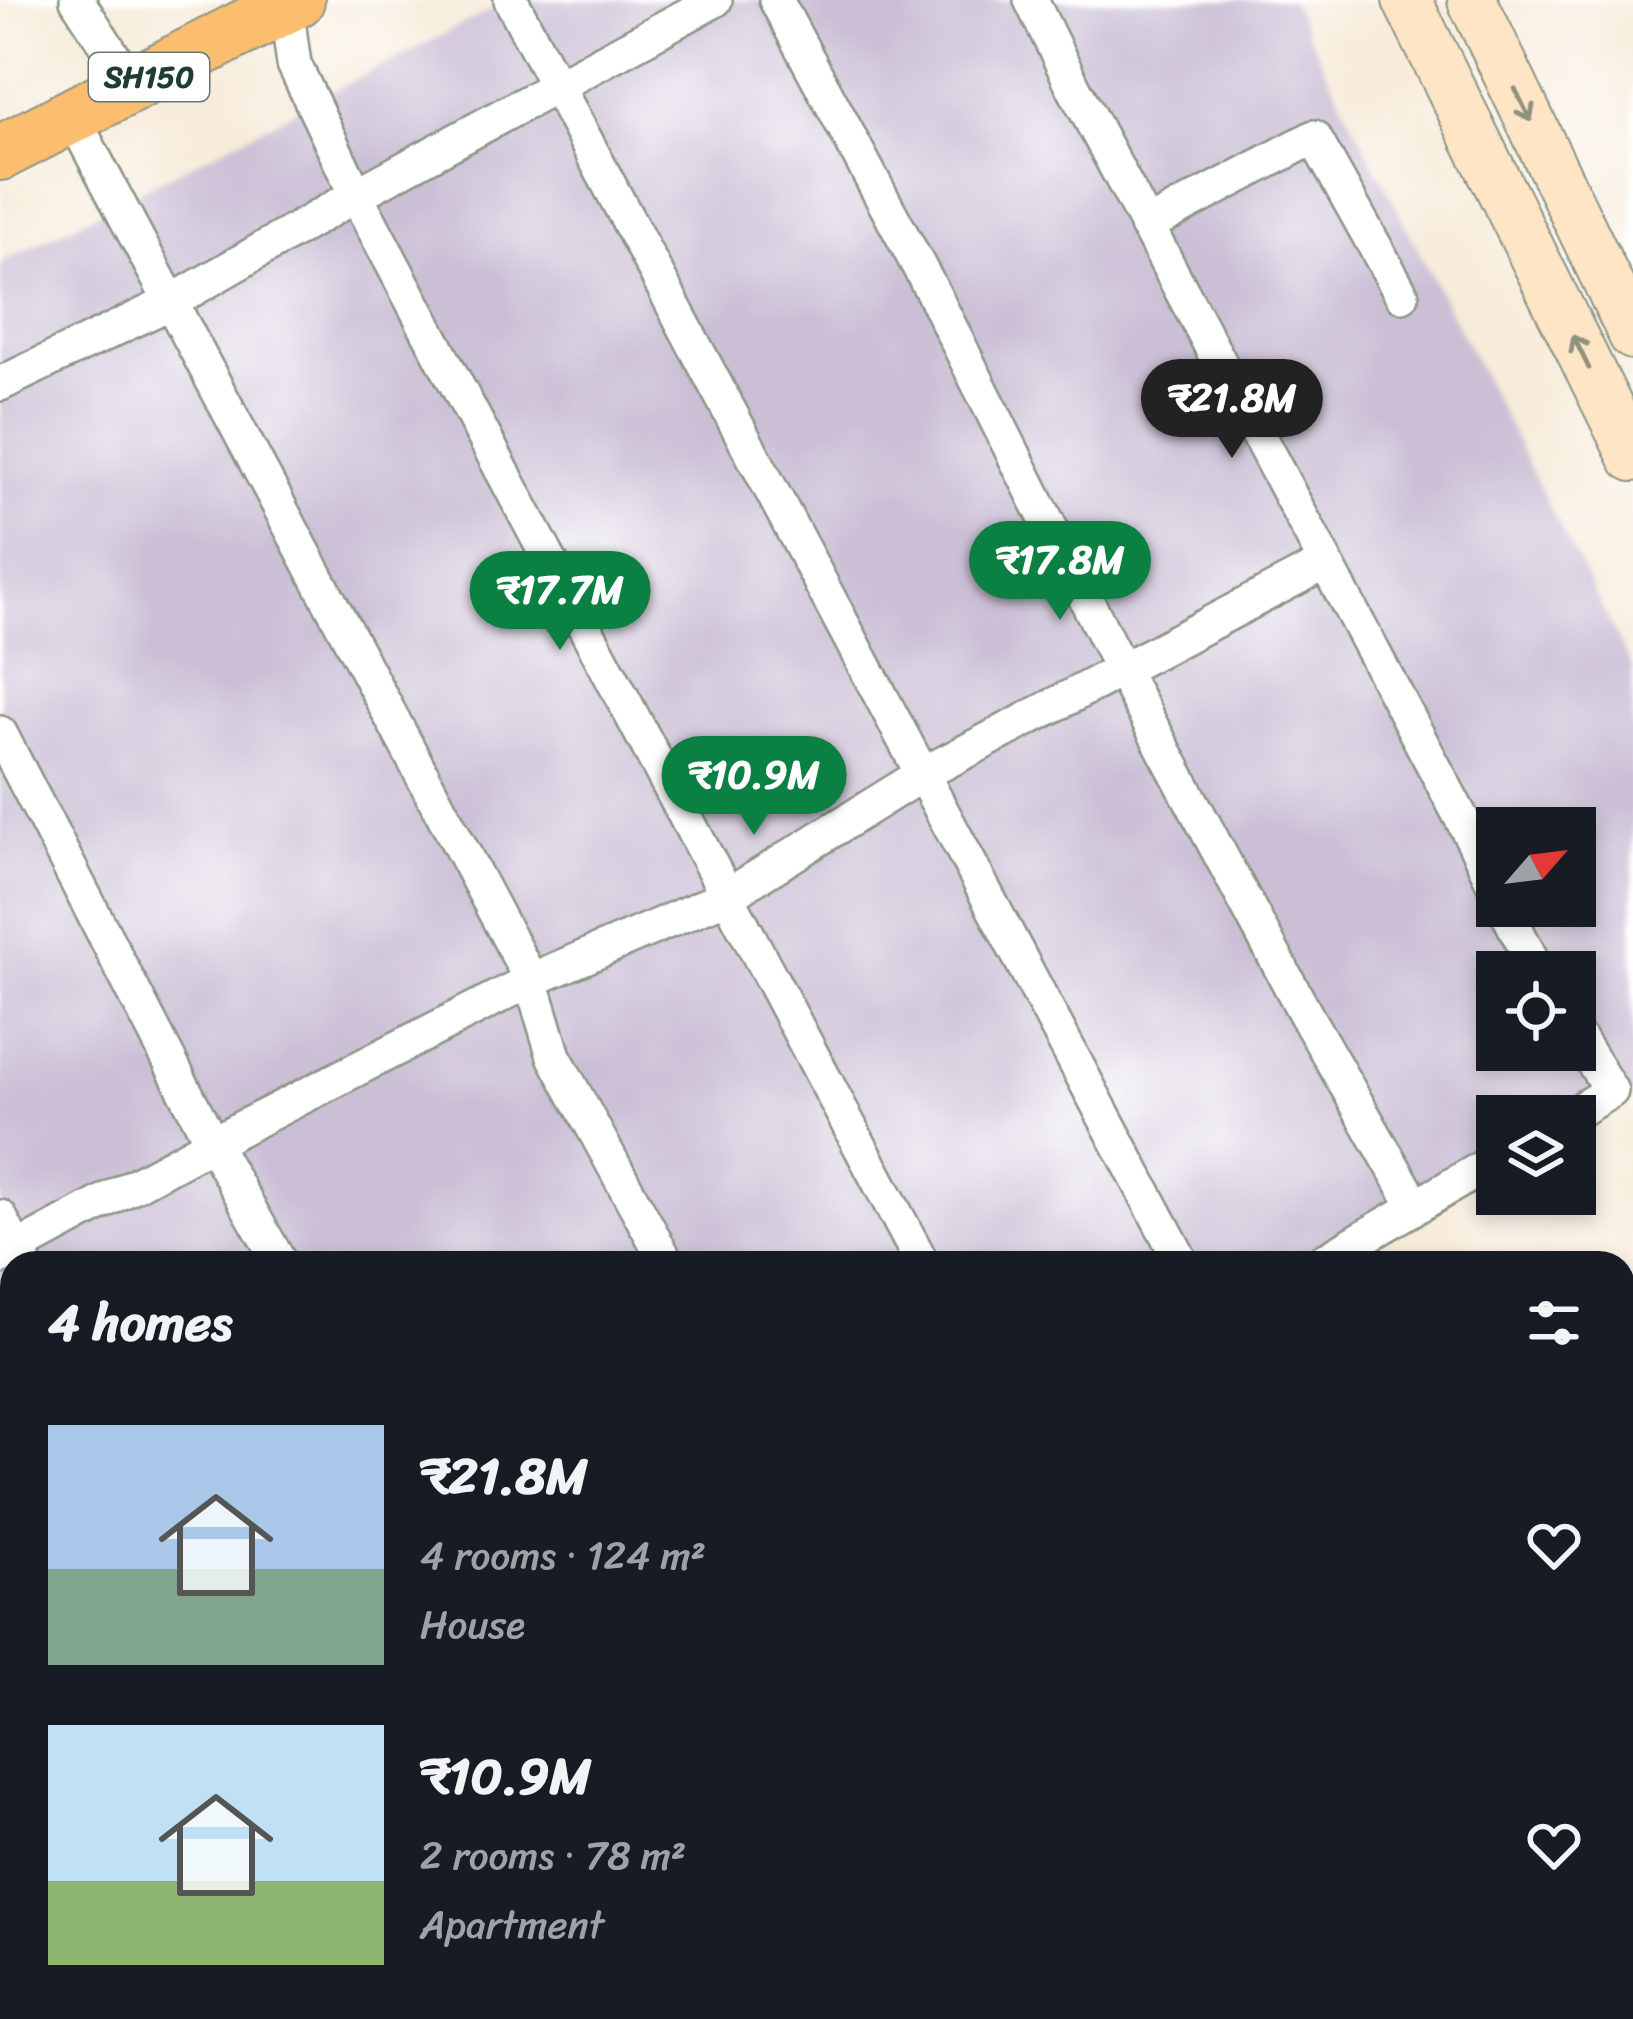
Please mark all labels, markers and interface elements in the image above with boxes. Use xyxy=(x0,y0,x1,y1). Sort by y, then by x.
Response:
road number: SH150 xyxy=(89,53,209,101)
one-way arrow xyxy=(1513,87,1535,123)
one-way arrow xyxy=(1569,335,1591,371)
pin: ₹21.8M xyxy=(1134,359,1330,461)
text: ₹21.8M xyxy=(1168,363,1296,432)
pin: ₹17.8M xyxy=(962,521,1158,623)
text: ₹17.8M xyxy=(996,525,1124,594)
pin: ₹17.7M xyxy=(462,551,658,653)
text: ₹17.7M xyxy=(497,555,623,624)
pin: ₹10.9M xyxy=(656,736,852,838)
text: ₹10.9M xyxy=(689,740,819,809)
north arrow xyxy=(1476,807,1596,927)
map controls xyxy=(1476,807,1596,1215)
button: locate xyxy=(1476,951,1596,1071)
button: layers xyxy=(1476,1095,1596,1215)
text: 4 homes xyxy=(48,1278,232,1368)
icon: filters xyxy=(1521,1290,1587,1356)
text: ₹21.8M xyxy=(420,1431,588,1521)
icon: home xyxy=(144,1473,288,1617)
icon: heart xyxy=(1521,1512,1587,1578)
text: 4 rooms · 124 m² xyxy=(420,1521,706,1590)
text: House xyxy=(420,1590,525,1659)
text: ₹10.9M xyxy=(420,1731,591,1821)
icon: home xyxy=(144,1773,288,1917)
icon: heart xyxy=(1521,1812,1587,1878)
text: 2 rooms · 78 m² xyxy=(420,1821,686,1890)
text: Apartment xyxy=(420,1890,604,1959)

